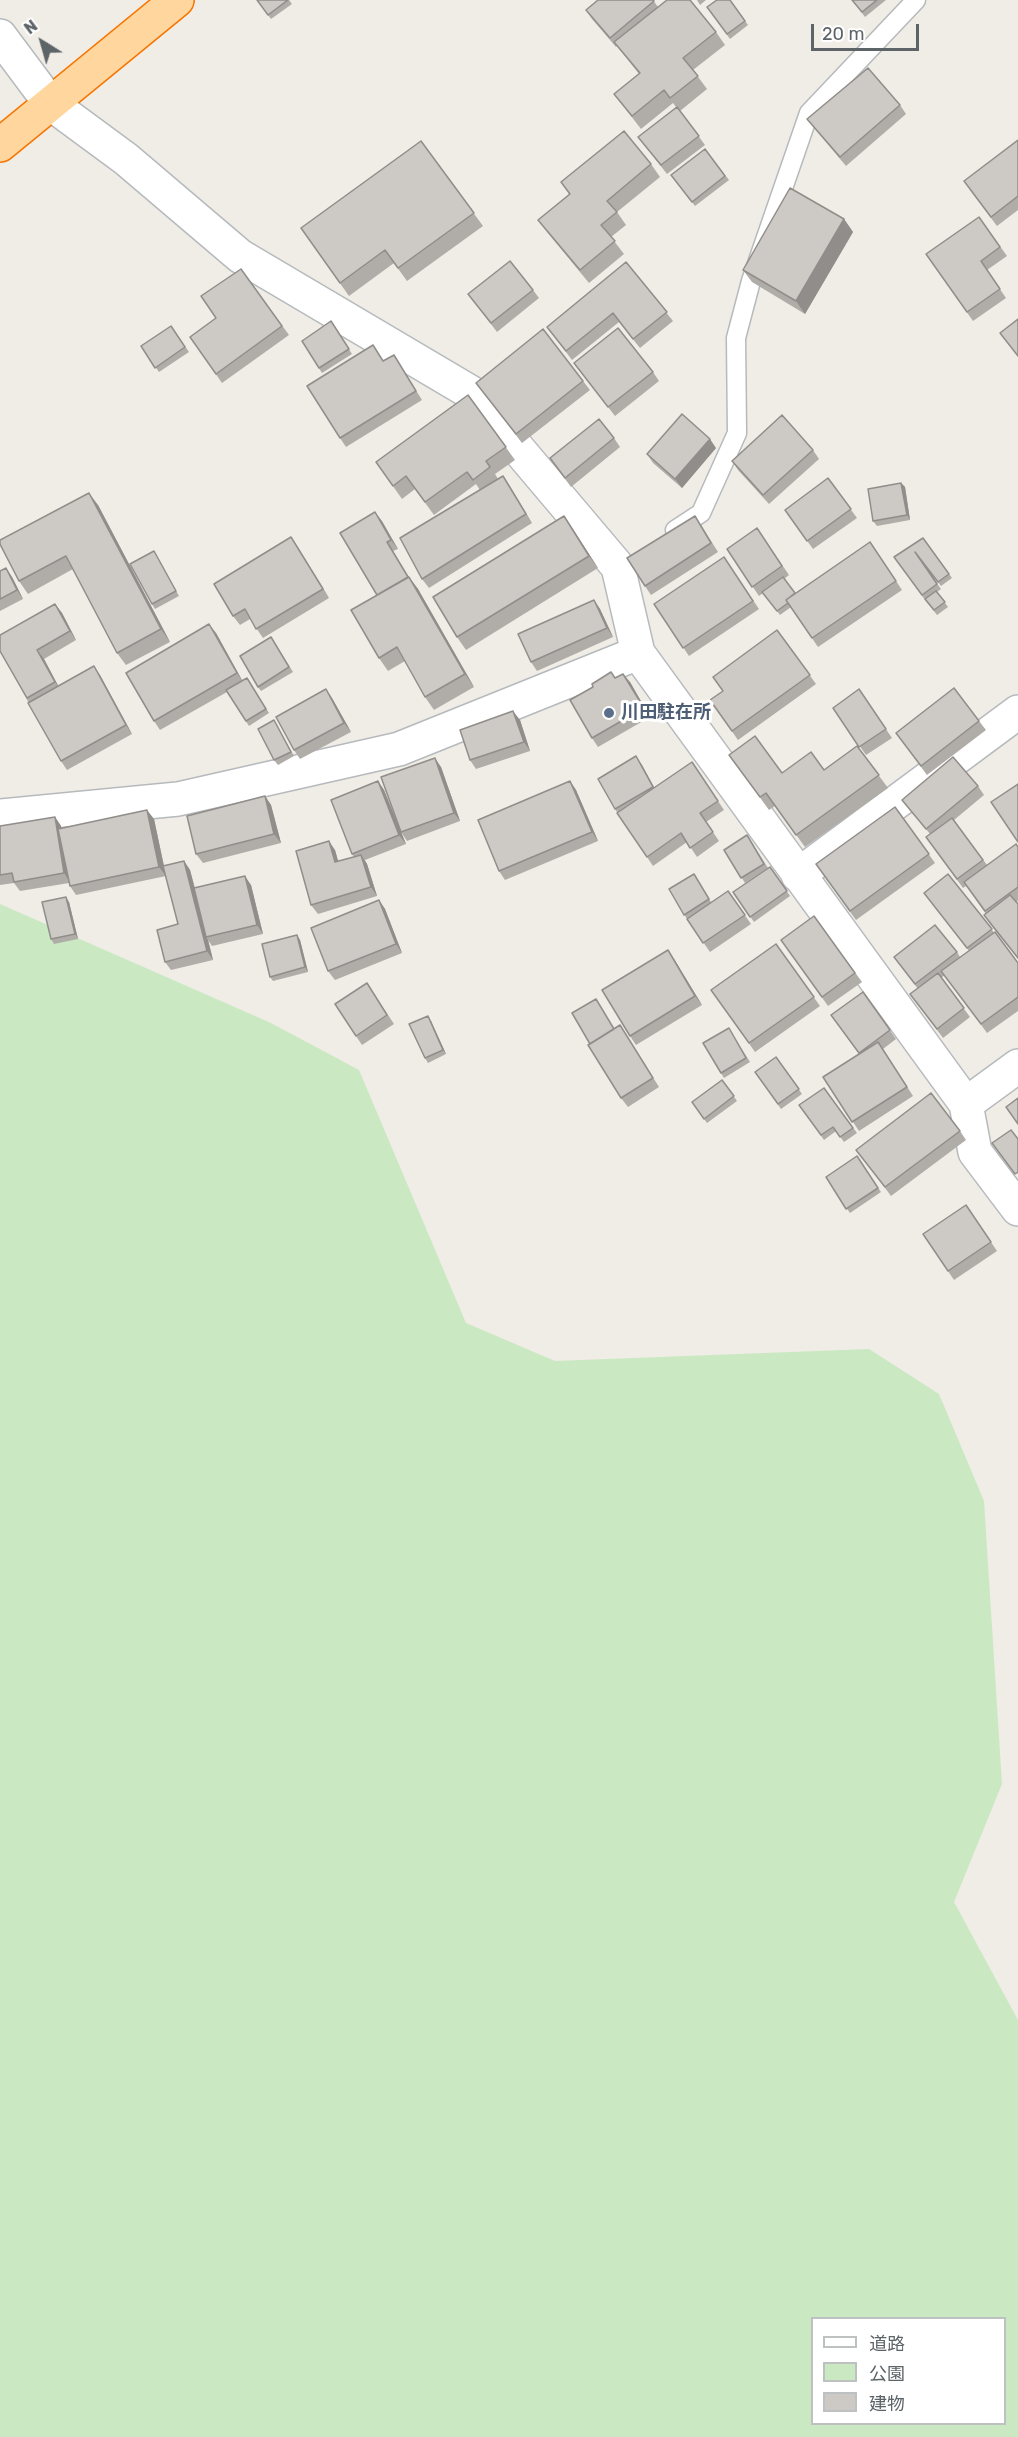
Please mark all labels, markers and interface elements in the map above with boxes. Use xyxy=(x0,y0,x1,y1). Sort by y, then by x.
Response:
north arrow xyxy=(12,12,72,72)
scale bar xyxy=(814,12,922,50)
text: N xyxy=(21,16,41,38)
text: 20 m xyxy=(822,23,864,45)
place label: 川田駐在所 xyxy=(621,702,711,724)
marker: 川田駐在所 xyxy=(602,706,616,720)
legend xyxy=(811,2317,1006,2425)
text: 道路 xyxy=(869,2333,905,2355)
text: 公園 xyxy=(869,2363,905,2385)
text: 建物 xyxy=(869,2393,905,2415)

